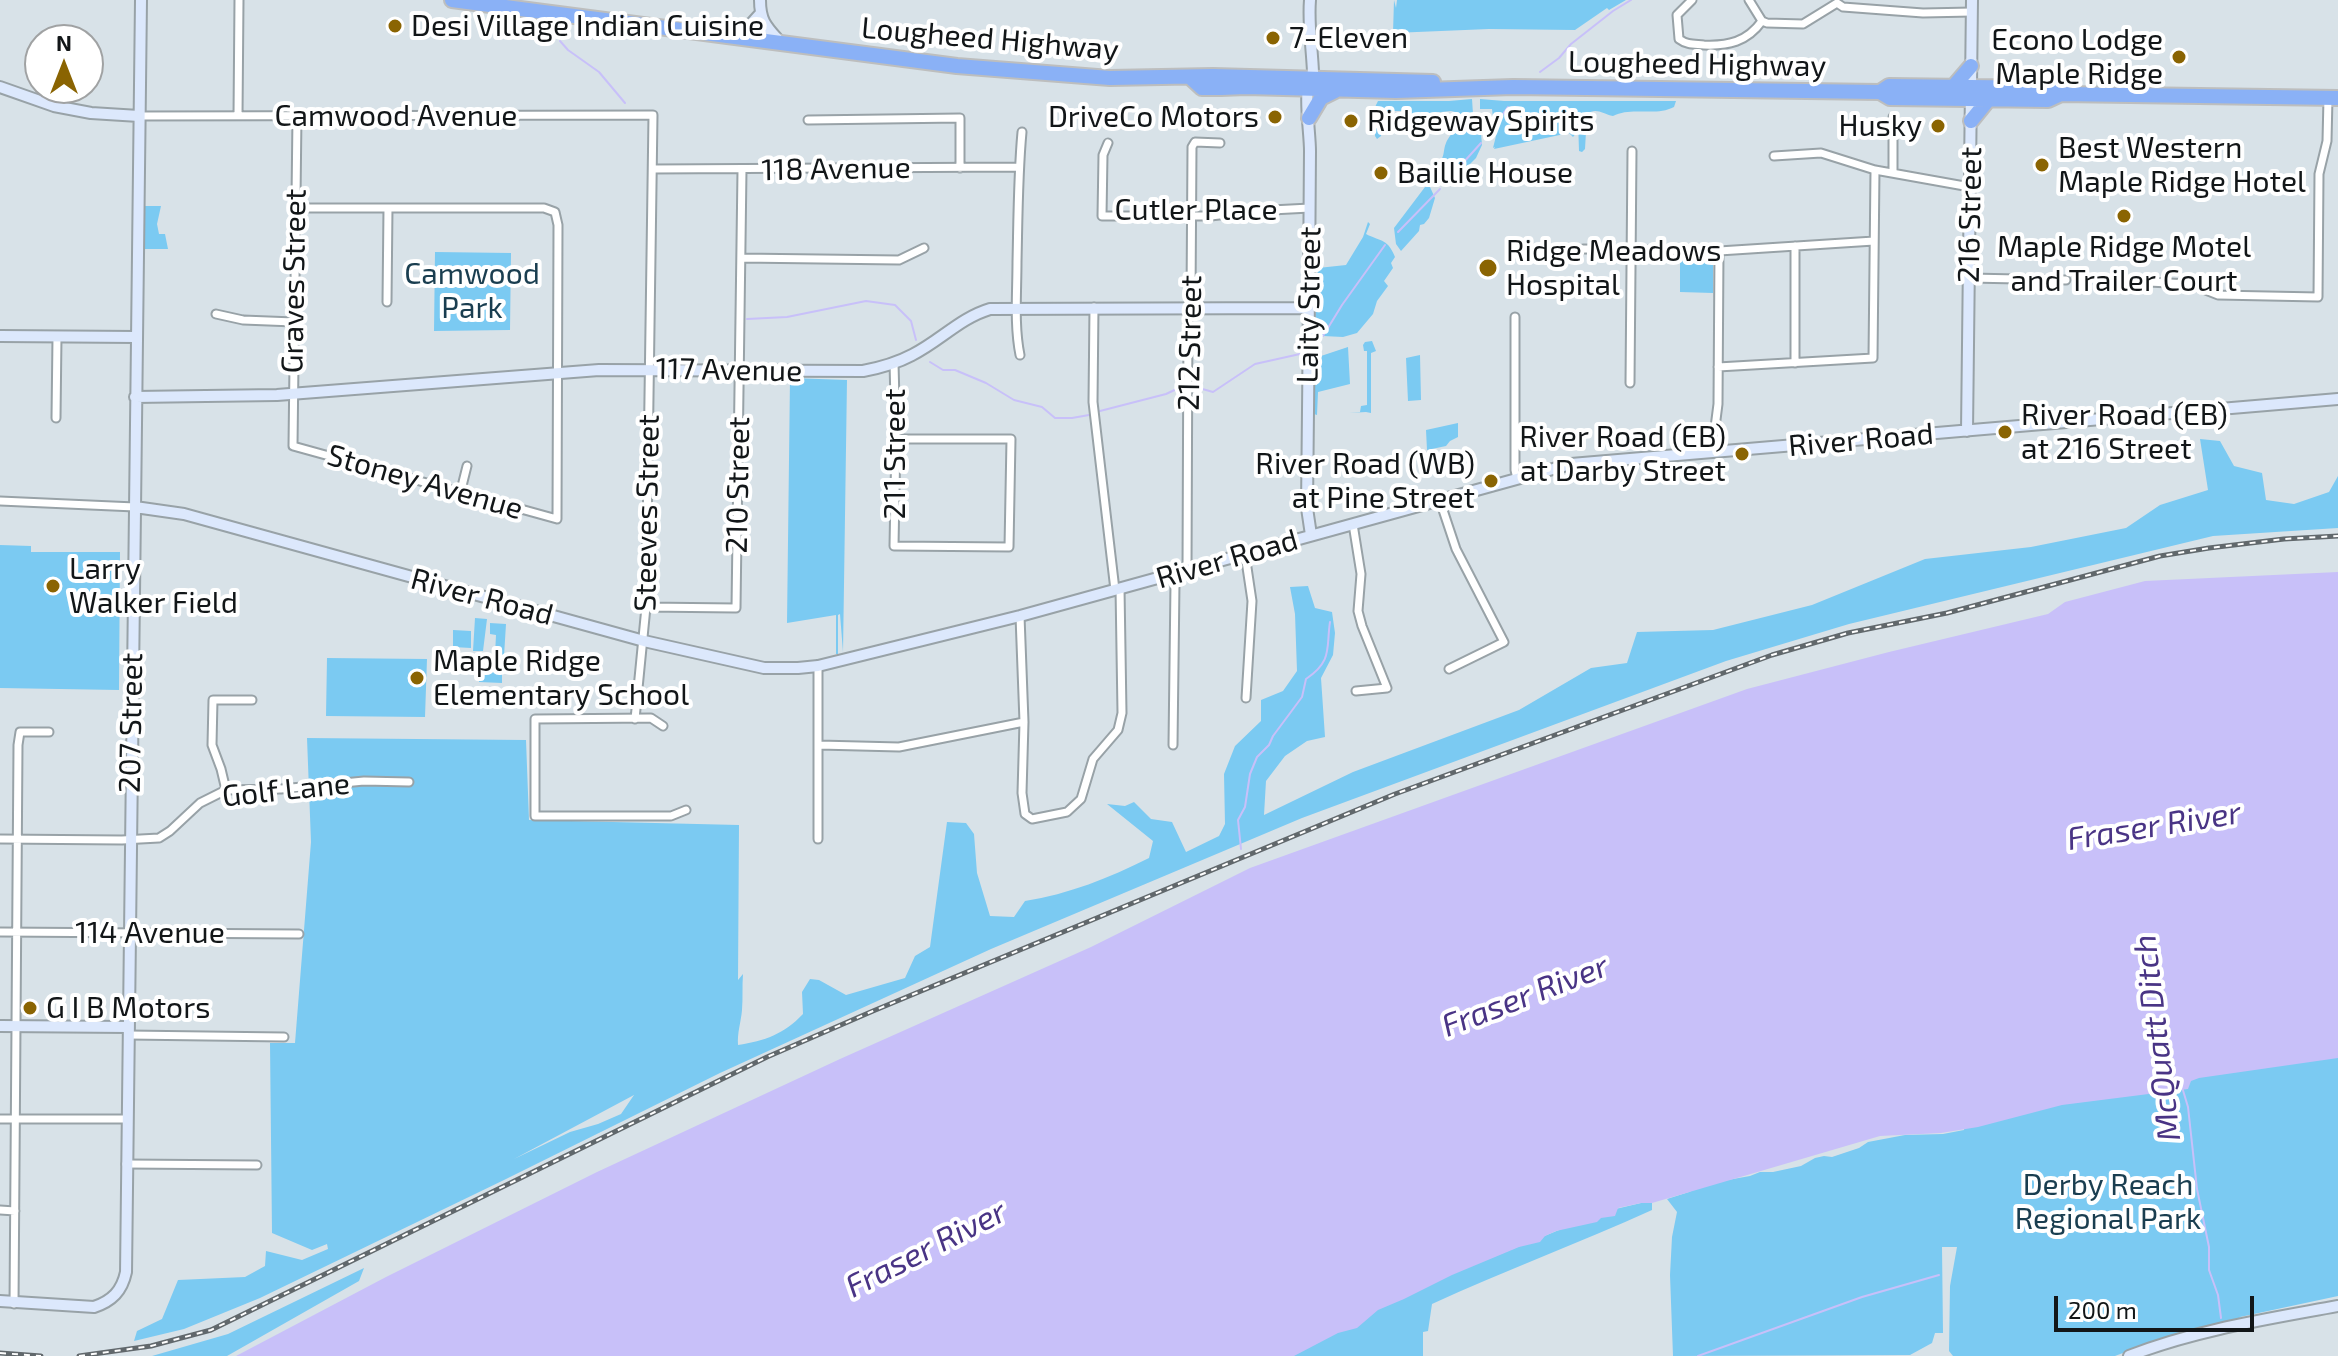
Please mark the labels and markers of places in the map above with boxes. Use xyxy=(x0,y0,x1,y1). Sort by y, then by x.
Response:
place label: Desi Village Indian Cuisine xyxy=(411,8,764,44)
marker: Desi Village Indian Cuisine xyxy=(386,17,404,35)
place label: 7-Eleven xyxy=(1289,20,1408,56)
place label: Econo Lodge Maple Ridge xyxy=(1991,22,2163,92)
marker: 7-Eleven xyxy=(1264,29,1282,47)
marker: Econo Lodge Maple Ridge xyxy=(2170,48,2188,66)
place label: DriveCo Motors xyxy=(1048,99,1259,135)
place label: Ridgeway Spirits xyxy=(1367,103,1594,139)
marker: DriveCo Motors xyxy=(1266,108,1284,126)
place label: Husky xyxy=(1838,108,1922,144)
marker: Ridgeway Spirits xyxy=(1342,112,1360,130)
marker: Husky xyxy=(1929,117,1947,135)
place label: Best Western Maple Ridge Hotel xyxy=(2058,130,2306,200)
place label: Baillie House xyxy=(1397,155,1573,191)
marker: Best Western Maple Ridge Hotel xyxy=(2033,156,2051,174)
marker: Baillie House xyxy=(1372,164,1390,182)
marker: Maple Ridge Motel and Trailer Court xyxy=(2115,207,2133,225)
place label: Maple Ridge Motel and Trailer Court xyxy=(1997,229,2251,300)
place label: Ridge Meadows Hospital xyxy=(1506,233,1722,304)
marker: Ridge Meadows Hospital xyxy=(1477,257,1499,279)
place label: River Road (EB) at 216 Street xyxy=(2021,397,2228,468)
place label: River Road (EB) at Darby Street xyxy=(1519,419,1726,490)
marker: River Road (EB) at 216 Street xyxy=(1996,423,2014,441)
marker: River Road (EB) at Darby Street xyxy=(1733,445,1751,463)
place label: River Road (WB) at Pine Street xyxy=(1255,446,1475,516)
marker: River Road (WB) at Pine Street xyxy=(1482,472,1500,490)
place label: Larry Walker Field xyxy=(69,551,238,622)
marker: Larry Walker Field xyxy=(44,577,62,595)
place label: Maple Ridge Elementary School xyxy=(433,643,689,714)
marker: Maple Ridge Elementary School xyxy=(408,669,426,687)
place label: G I B Motors xyxy=(46,990,210,1026)
marker: G I B Motors xyxy=(21,999,39,1017)

